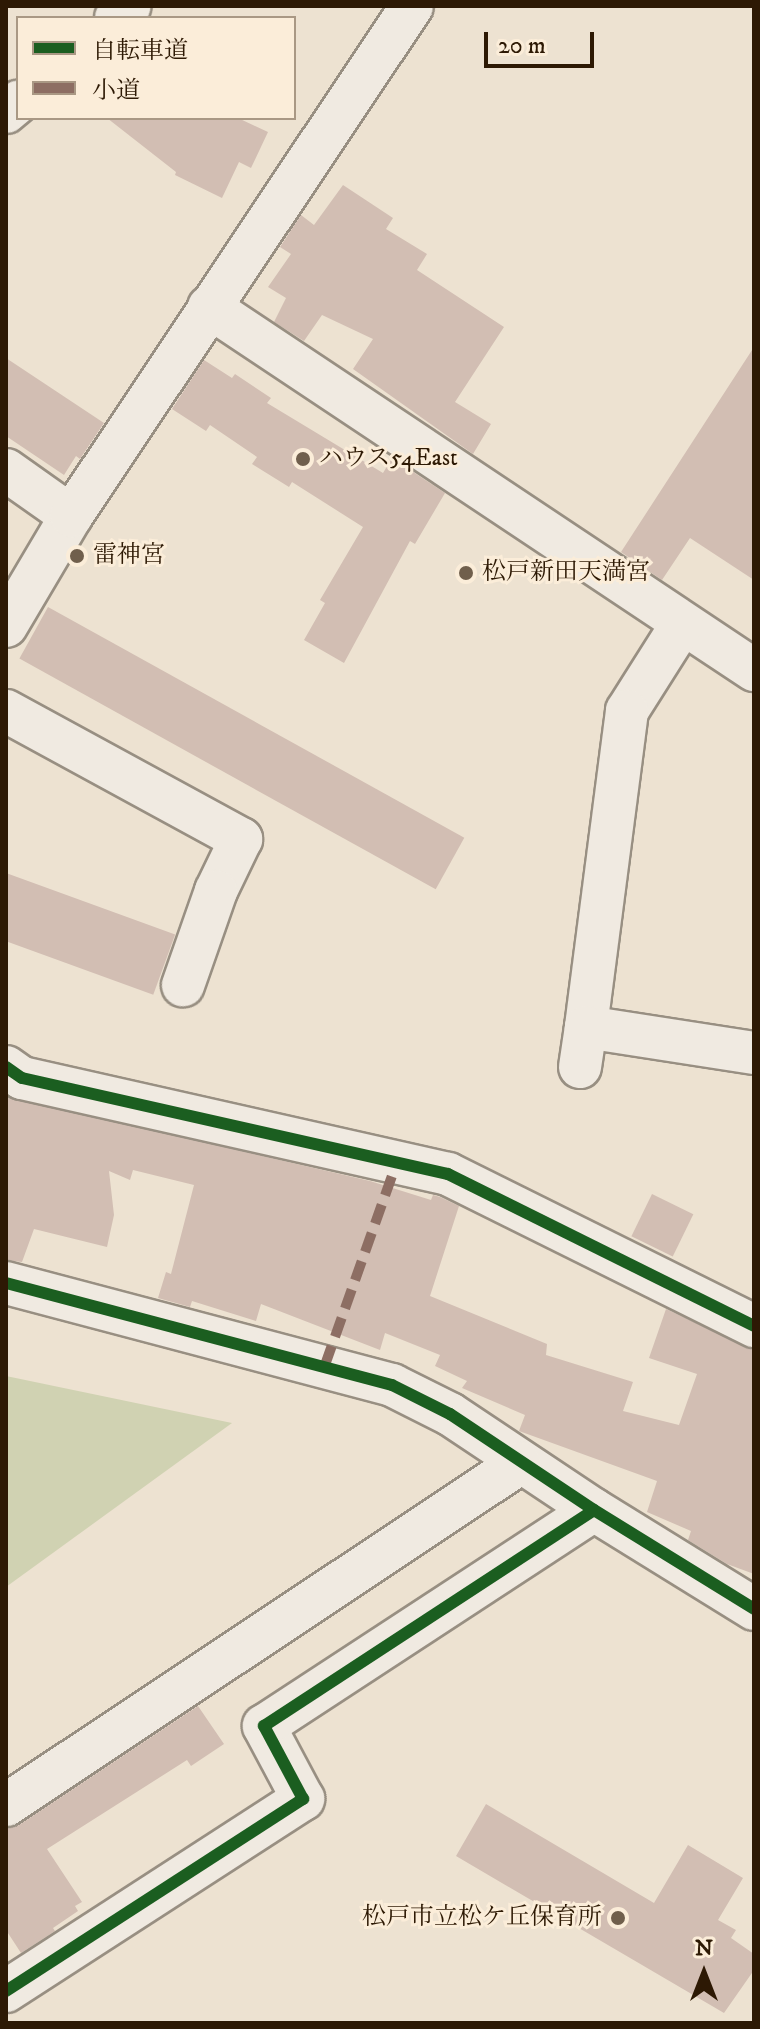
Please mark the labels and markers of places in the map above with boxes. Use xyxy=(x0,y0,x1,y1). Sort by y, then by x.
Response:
place label: ハウス54East xyxy=(319,445,458,473)
marker: ハウス54East xyxy=(294,450,312,468)
place label: 雷神宮 xyxy=(93,542,165,570)
marker: 雷神宮 xyxy=(68,547,86,565)
place label: 松戸新田天満宮 xyxy=(482,559,650,587)
marker: 松戸新田天満宮 xyxy=(457,564,475,582)
place label: 松戸市立松ケ丘保育所 xyxy=(362,1904,602,1932)
marker: 松戸市立松ケ丘保育所 xyxy=(609,1909,627,1927)

